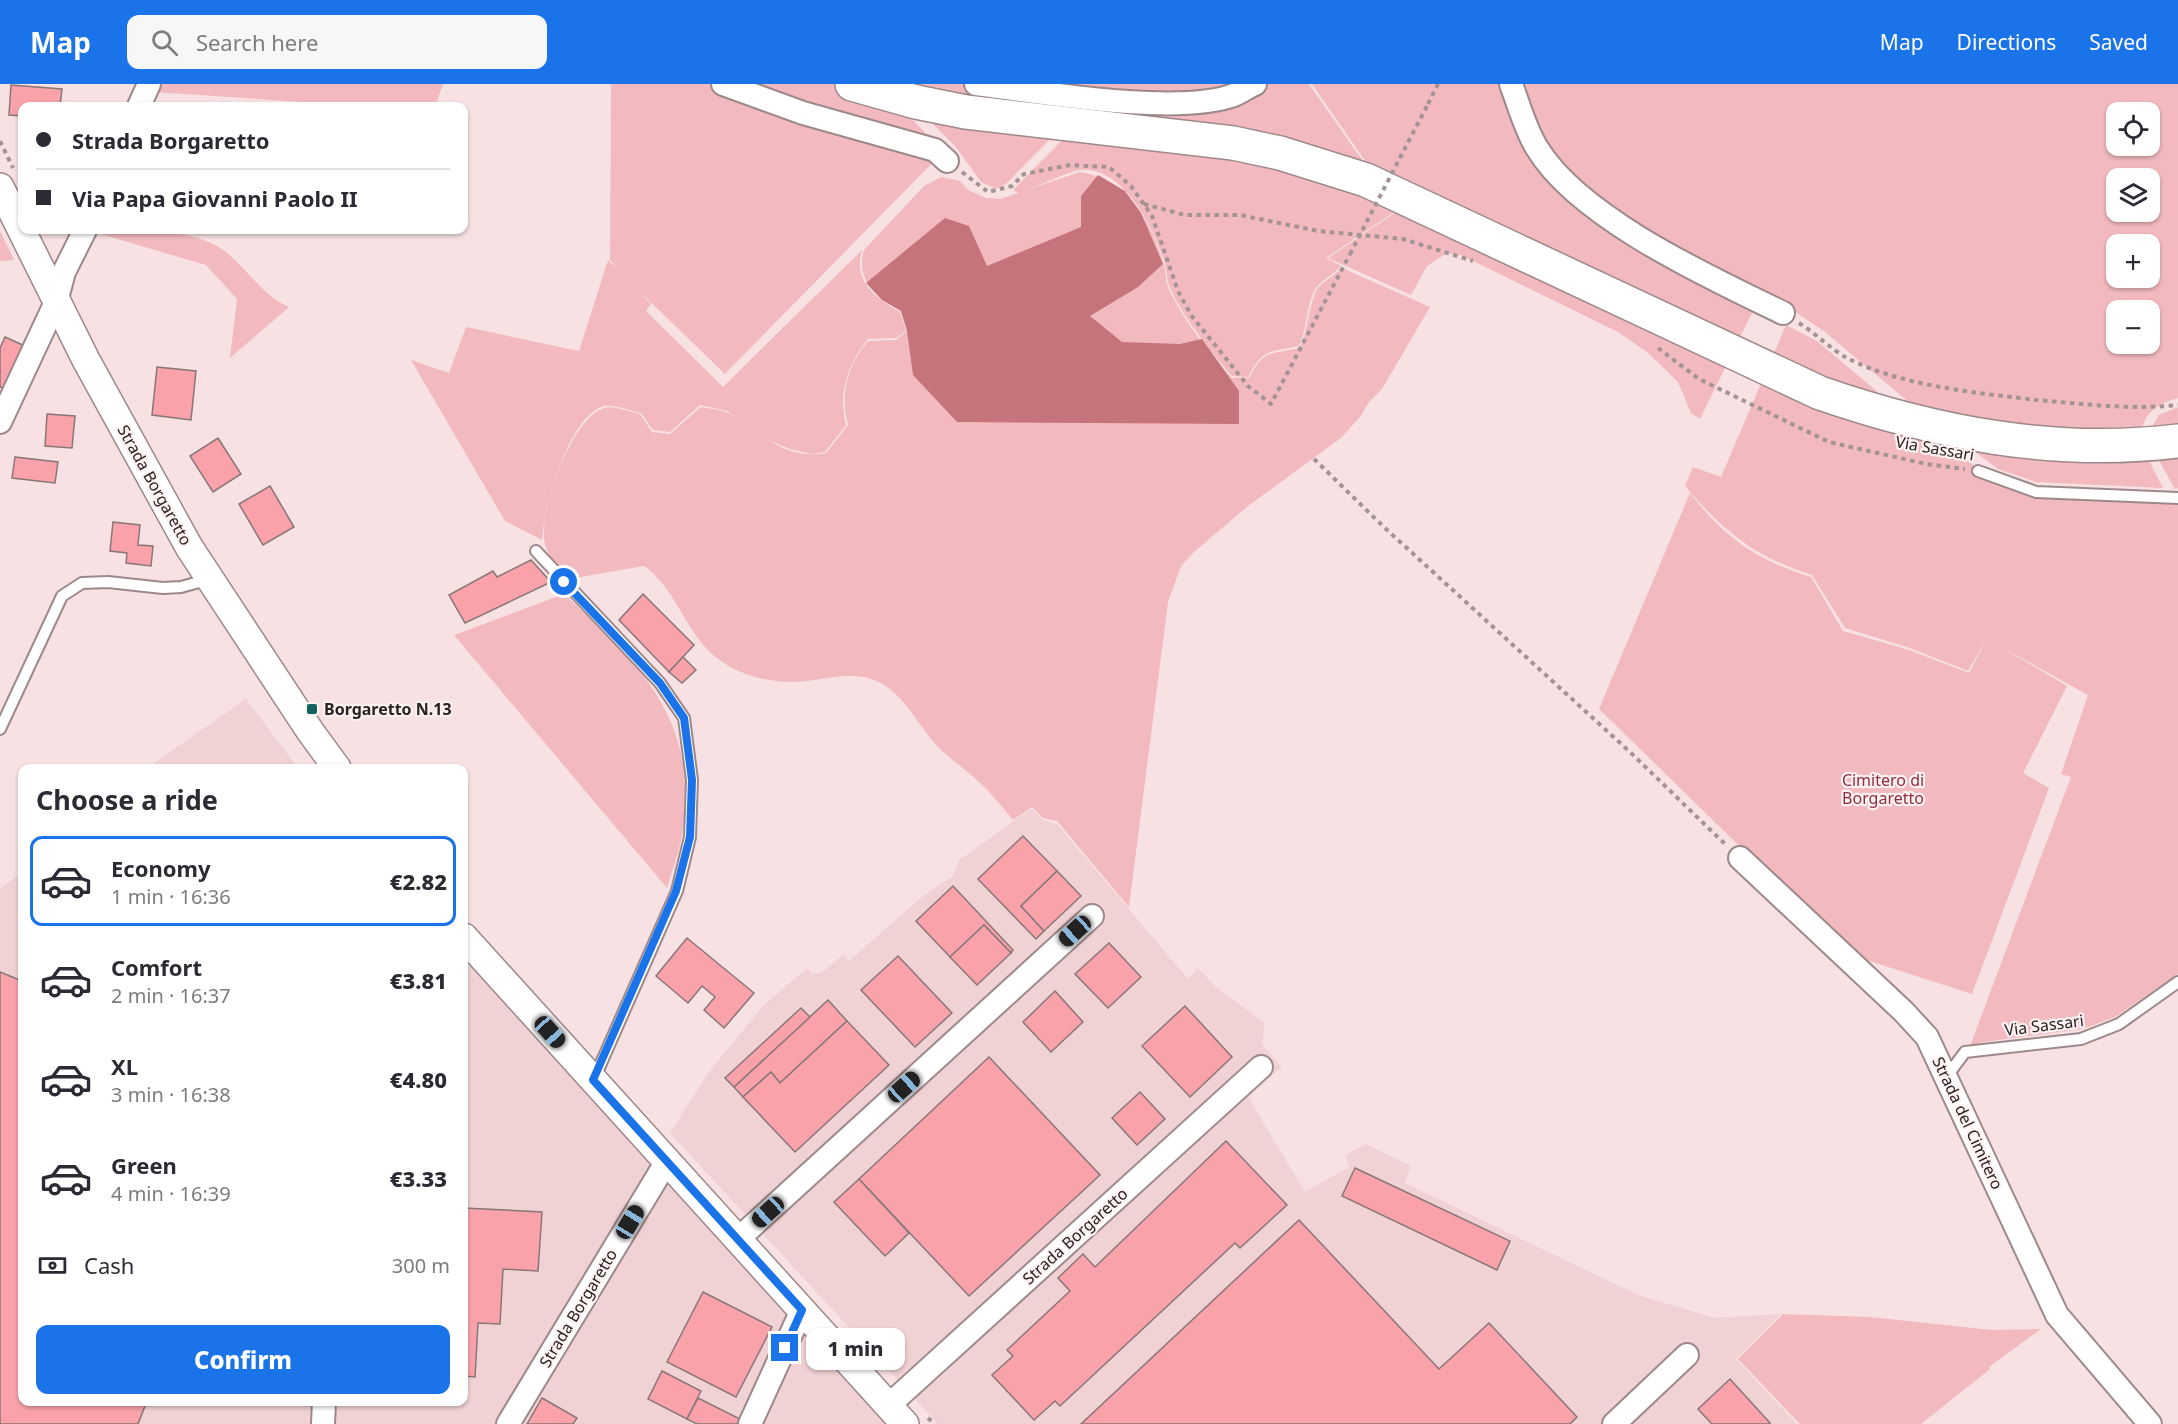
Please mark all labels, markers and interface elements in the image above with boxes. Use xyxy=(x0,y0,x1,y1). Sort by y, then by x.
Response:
search box xyxy=(127,15,547,69)
text: Map xyxy=(30,23,91,61)
icon: search xyxy=(148,26,181,59)
text: Search here xyxy=(196,27,318,57)
text: Map xyxy=(1880,28,1924,56)
text: Directions xyxy=(1957,28,2056,56)
text: Saved xyxy=(2089,28,2148,56)
map controls xyxy=(2106,102,2160,354)
button: locate xyxy=(2106,102,2160,156)
text: Strada Borgaretto xyxy=(72,125,270,155)
button: layers xyxy=(2106,168,2160,222)
text: Via Papa Giovanni Paolo II xyxy=(72,183,358,213)
button: + xyxy=(2106,234,2160,288)
button: − xyxy=(2106,300,2160,354)
street label: Strada Borgaretto xyxy=(113,421,197,549)
street label: Via Sassari xyxy=(1894,430,1976,466)
route start xyxy=(550,568,577,595)
place label: Borgaretto N.13 xyxy=(324,698,452,720)
marker: Borgaretto N.13 xyxy=(305,702,319,716)
park label: Cimitero di Borgaretto xyxy=(1842,769,1924,809)
text: Choose a ride xyxy=(36,781,218,818)
text: Economy xyxy=(111,853,210,883)
icon: car xyxy=(39,854,93,908)
text: €2.82 xyxy=(390,866,447,896)
text: 1 min · 16:36 xyxy=(111,883,231,910)
car xyxy=(1056,912,1094,950)
text: Comfort xyxy=(111,952,202,982)
icon: car xyxy=(39,953,93,1007)
text: €3.81 xyxy=(390,965,447,995)
text: 2 min · 16:37 xyxy=(111,982,231,1009)
street label: Via Sassari xyxy=(2003,1009,2085,1041)
car xyxy=(531,1013,569,1051)
text: XL xyxy=(111,1051,138,1081)
icon: car xyxy=(39,1052,93,1106)
street label: Strada del Cimitero xyxy=(1928,1053,2008,1193)
text: €4.80 xyxy=(390,1064,447,1094)
car xyxy=(885,1068,923,1106)
text: 3 min · 16:38 xyxy=(111,1081,231,1108)
text: Green xyxy=(111,1150,177,1180)
icon: car xyxy=(39,1151,93,1205)
text: €3.33 xyxy=(390,1163,447,1193)
text: 4 min · 16:39 xyxy=(111,1180,231,1207)
street label: Strada Borgaretto xyxy=(1018,1183,1132,1289)
car xyxy=(749,1193,787,1231)
car xyxy=(613,1202,647,1242)
street label: Strada Borgaretto xyxy=(534,1245,622,1371)
icon: cash xyxy=(36,1249,69,1282)
text: Cash xyxy=(84,1250,134,1280)
text: 300 m xyxy=(392,1252,450,1279)
button: Confirm xyxy=(36,1325,450,1394)
callout: 1 min xyxy=(806,1327,905,1369)
route end xyxy=(771,1334,798,1361)
text: 1 min xyxy=(828,1335,883,1362)

